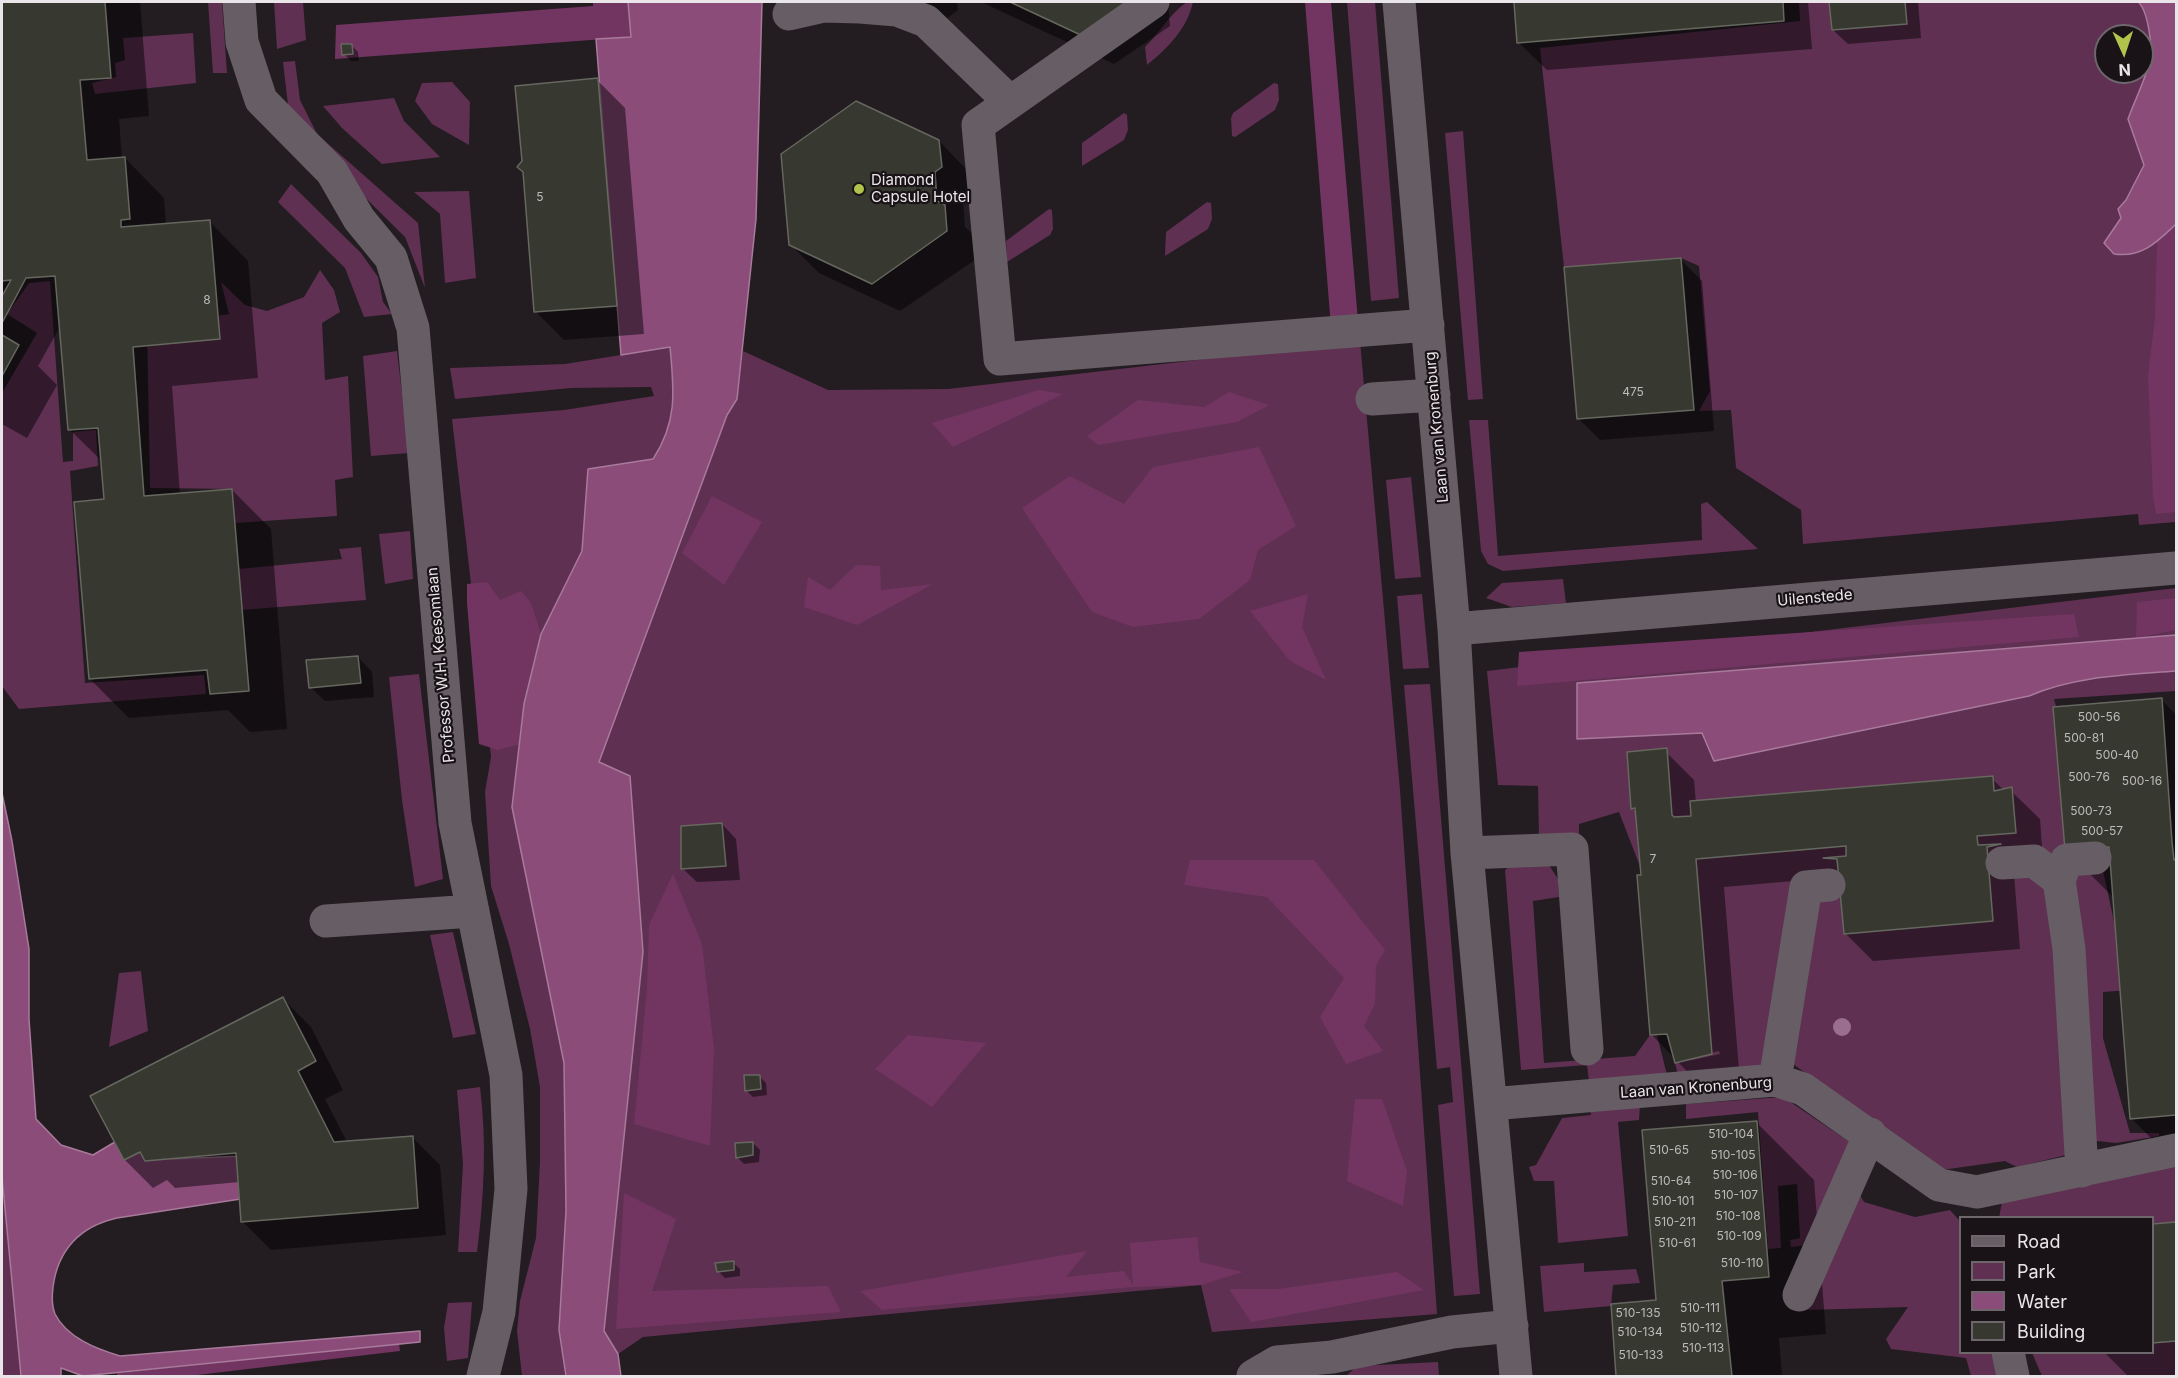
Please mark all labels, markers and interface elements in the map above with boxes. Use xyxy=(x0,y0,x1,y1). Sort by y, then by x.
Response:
north arrow xyxy=(2094,24,2154,84)
text: N xyxy=(2118,60,2131,80)
place label: Diamond Capsule Hotel xyxy=(871,171,970,206)
marker: Diamond Capsule Hotel xyxy=(852,182,866,196)
house number: 5 xyxy=(536,190,544,204)
house number: 8 xyxy=(203,293,211,307)
street label: Laan van Kronenburg xyxy=(1421,351,1453,503)
house number: 475 xyxy=(1622,385,1644,399)
street label: Professor W.H. Keesomlaan xyxy=(423,566,459,764)
street label: Uilenstede xyxy=(1777,586,1853,610)
house number: 500-56 xyxy=(2078,710,2120,724)
house number: 500-81 xyxy=(2064,731,2104,745)
house number: 500-40 xyxy=(2095,748,2139,762)
house number: 500-76 xyxy=(2068,770,2110,784)
house number: 500-16 xyxy=(2122,774,2162,788)
house number: 500-73 xyxy=(2070,804,2112,818)
house number: 500-57 xyxy=(2081,824,2123,838)
house number: 7 xyxy=(1650,852,1656,866)
street label: Laan van Kronenburg xyxy=(1620,1074,1772,1102)
house number: 510-104 xyxy=(1708,1127,1754,1141)
house number: 510-65 xyxy=(1649,1143,1689,1157)
house number: 510-105 xyxy=(1710,1148,1756,1162)
house number: 510-106 xyxy=(1712,1168,1758,1182)
house number: 510-64 xyxy=(1651,1174,1691,1188)
house number: 510-107 xyxy=(1714,1188,1758,1202)
house number: 510-101 xyxy=(1652,1194,1694,1208)
house number: 510-108 xyxy=(1715,1209,1761,1223)
house number: 510-211 xyxy=(1654,1215,1696,1229)
legend xyxy=(1959,1216,2154,1354)
house number: 510-109 xyxy=(1716,1229,1762,1243)
text: Road xyxy=(2017,1231,2060,1252)
house number: 510-61 xyxy=(1658,1236,1696,1250)
house number: 510-110 xyxy=(1721,1256,1763,1270)
text: Park xyxy=(2017,1261,2056,1282)
text: Water xyxy=(2017,1291,2067,1312)
house number: 510-111 xyxy=(1680,1301,1720,1315)
house number: 510-135 xyxy=(1616,1306,1660,1320)
house number: 510-112 xyxy=(1680,1321,1722,1335)
text: Building xyxy=(2017,1321,2085,1342)
house number: 510-134 xyxy=(1617,1325,1663,1339)
house number: 510-113 xyxy=(1682,1341,1724,1355)
house number: 510-133 xyxy=(1619,1348,1663,1362)

